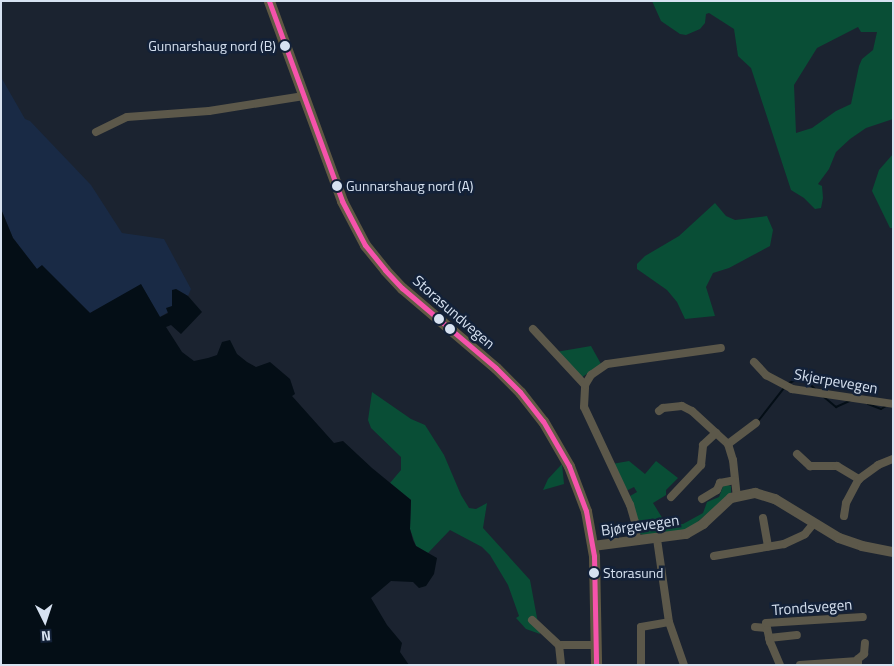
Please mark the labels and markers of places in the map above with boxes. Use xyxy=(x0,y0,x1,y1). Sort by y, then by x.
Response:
place label: Gunnarshaug nord (B) xyxy=(148,38,276,54)
marker: Gunnarshaug nord (B) xyxy=(280,41,290,51)
place label: Gunnarshaug nord (A) xyxy=(346,178,473,194)
marker: Gunnarshaug nord (A) xyxy=(332,181,342,191)
unlabelled marker xyxy=(434,314,444,324)
unlabelled marker xyxy=(445,324,455,334)
place label: Storasund xyxy=(603,565,663,581)
marker: Storasund xyxy=(589,568,599,578)

